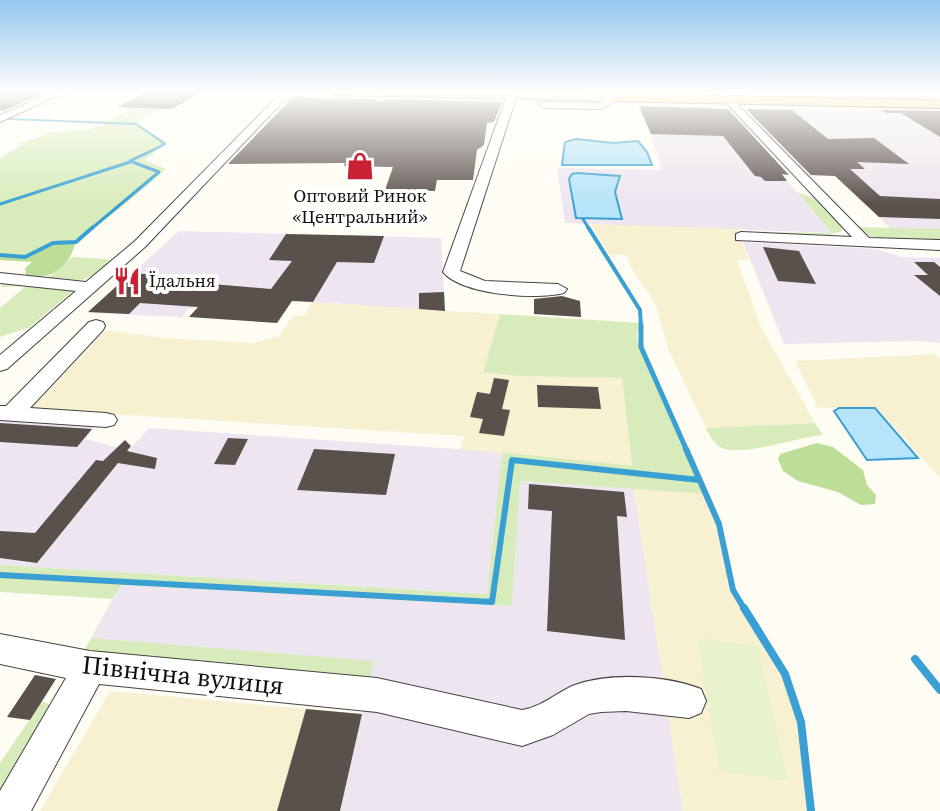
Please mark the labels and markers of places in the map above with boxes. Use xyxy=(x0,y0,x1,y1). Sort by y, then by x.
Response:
shop icon: Оптовий Ринок «Центральний» xyxy=(345,151,375,181)
place label: Оптовий Ринок «Центральний» xyxy=(293,183,428,229)
restaurant icon: Їдальня xyxy=(112,266,142,296)
place label: Їдальня xyxy=(149,268,216,293)

